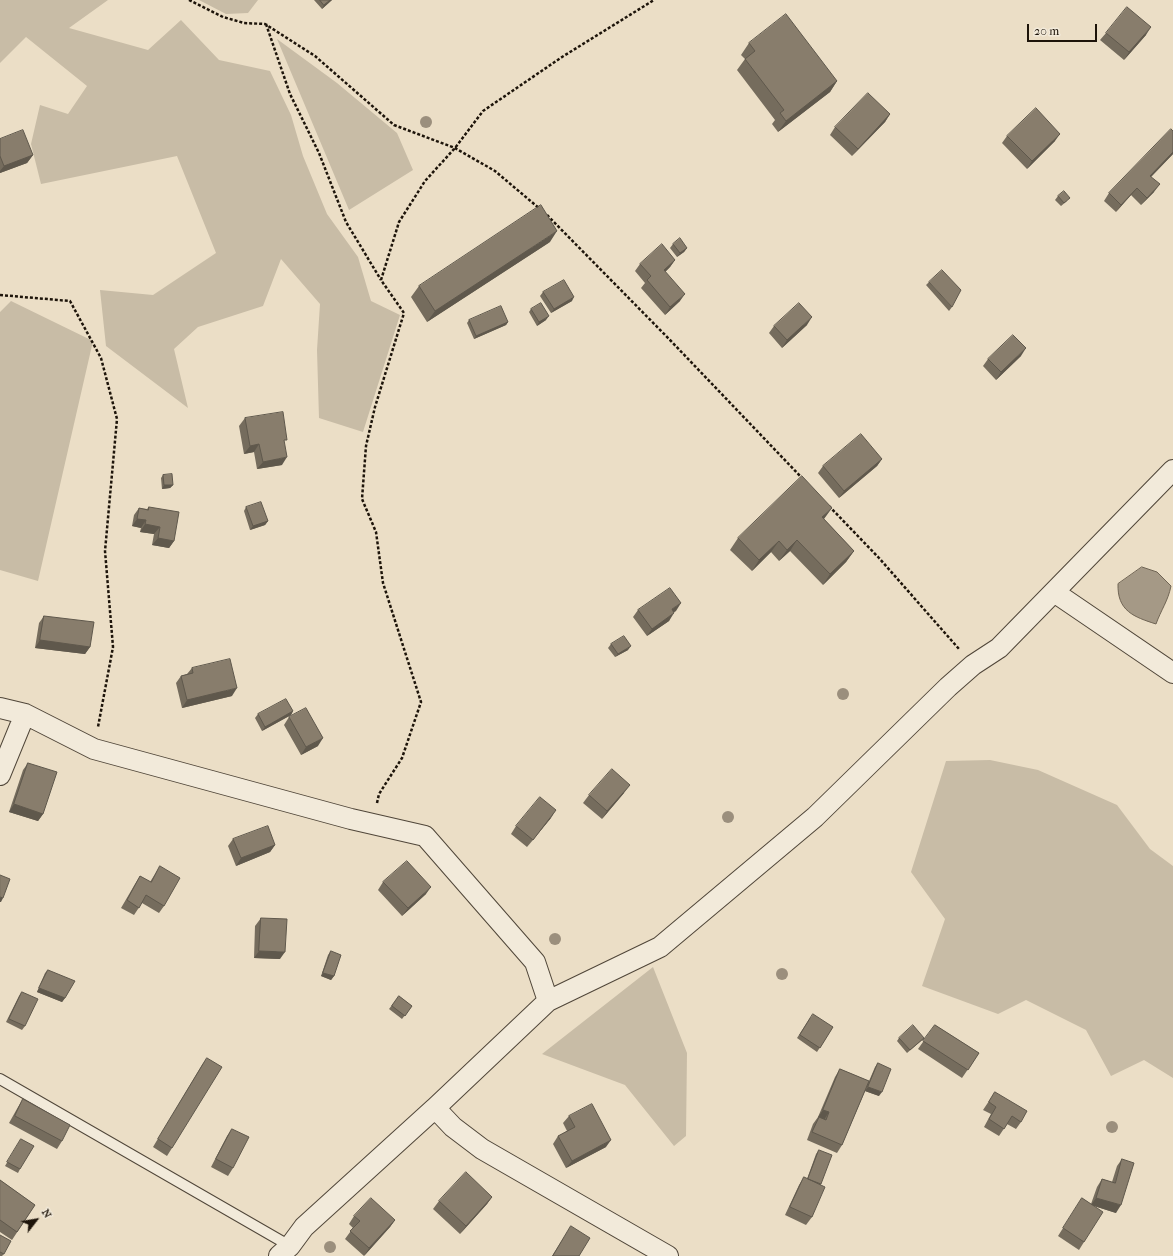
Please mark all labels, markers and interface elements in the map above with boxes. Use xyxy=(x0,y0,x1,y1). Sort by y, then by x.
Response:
scale bar xyxy=(1029,16,1099,42)
text: 20 m xyxy=(1034,24,1059,38)
north arrow xyxy=(16,1200,56,1240)
text: N xyxy=(39,1207,54,1220)

